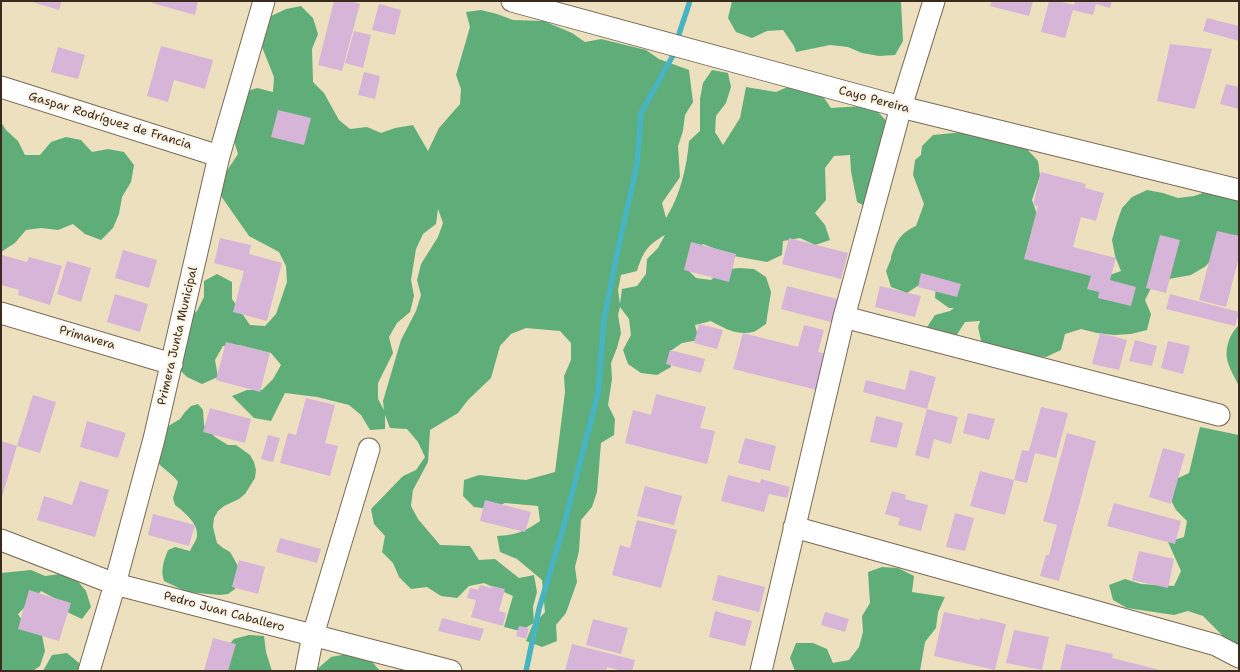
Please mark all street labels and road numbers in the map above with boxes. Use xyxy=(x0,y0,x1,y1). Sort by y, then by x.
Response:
street label: Cayo Pereira xyxy=(837,84,911,116)
street label: Gaspar Rodríguez de Francia xyxy=(27,89,193,153)
street label: Primera Junta Municipal xyxy=(155,265,201,407)
street label: Primavera xyxy=(57,323,117,353)
street label: Pedro Juan Caballero xyxy=(162,589,286,635)

